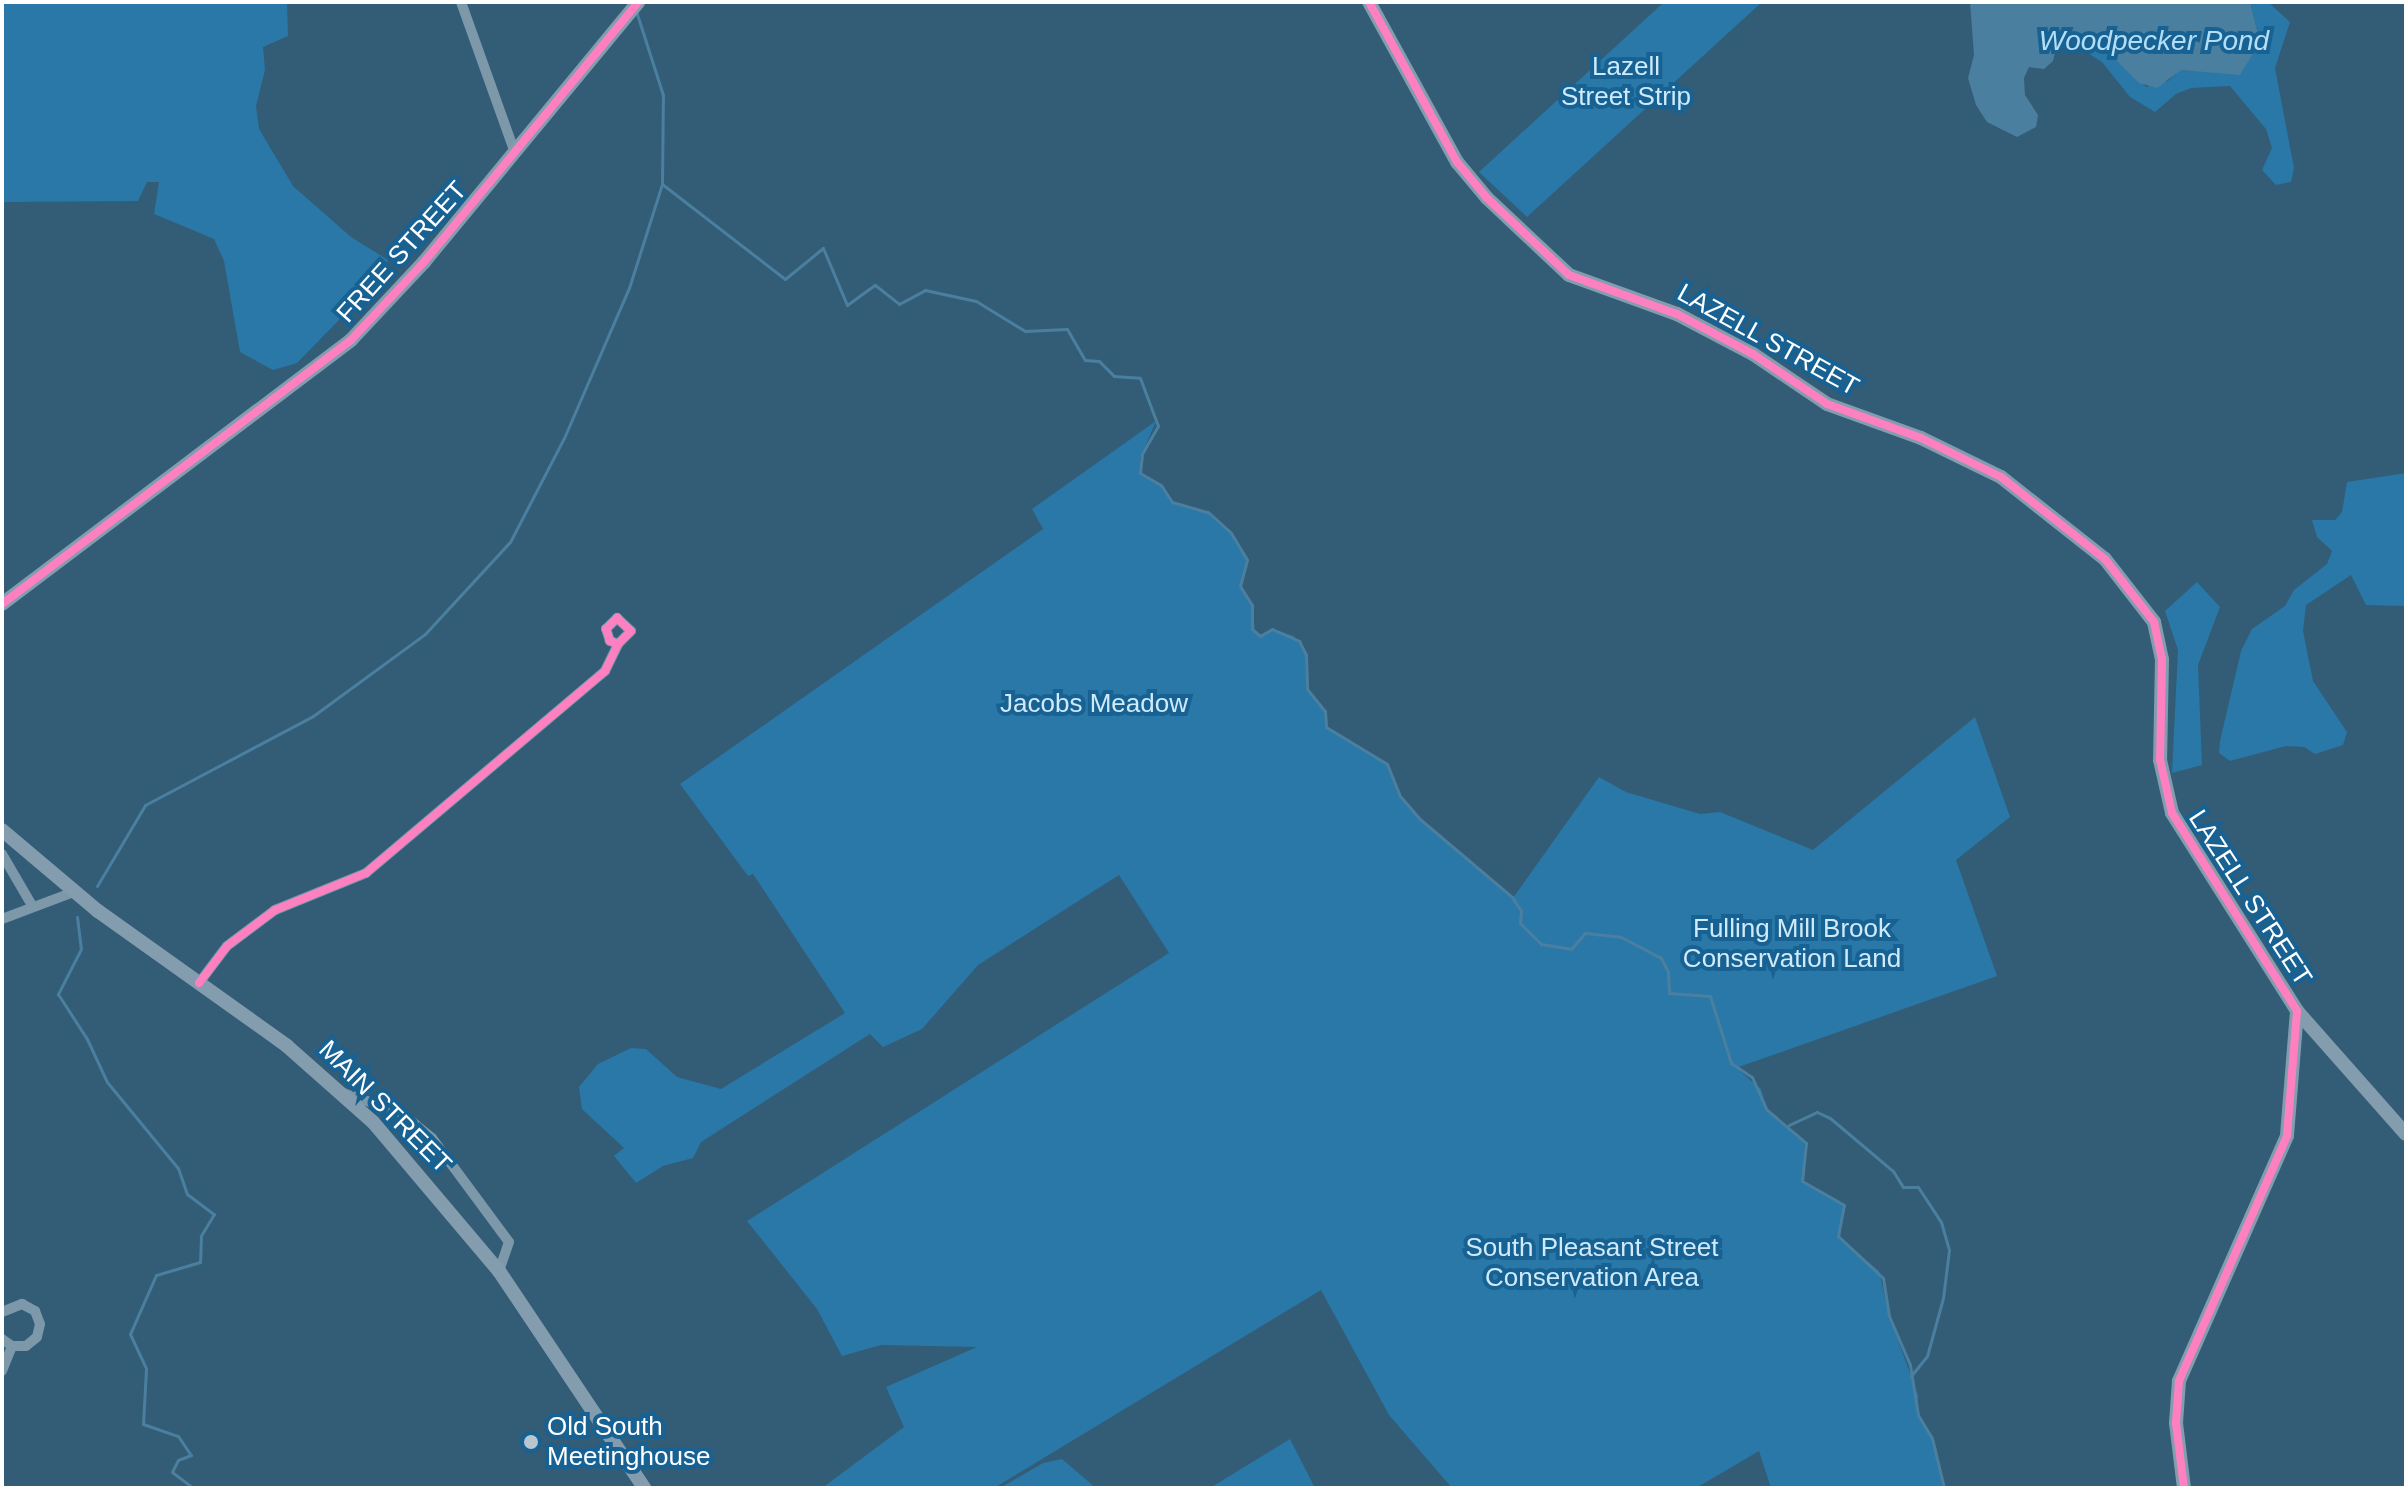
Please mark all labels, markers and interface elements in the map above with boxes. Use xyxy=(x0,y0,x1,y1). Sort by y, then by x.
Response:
water label: Woodpecker Pond xyxy=(2039,24,2269,58)
park label: Lazell Street Strip xyxy=(1561,51,1691,112)
street label: FREE STREET xyxy=(330,175,474,329)
street label: LAZELL STREET xyxy=(1671,277,1865,403)
park label: Jacobs Meadow xyxy=(1000,688,1188,720)
street label: LAZELL STREET xyxy=(2181,804,2319,992)
park label: Fulling Mill Brook Conservation Land xyxy=(1683,913,1901,974)
street label: MAIN STREET xyxy=(312,1034,458,1180)
park label: South Pleasant Street Conservation Area xyxy=(1466,1232,1718,1294)
place label: Old South Meetinghouse xyxy=(547,1411,710,1472)
marker: Old South Meetinghouse xyxy=(522,1433,540,1451)

